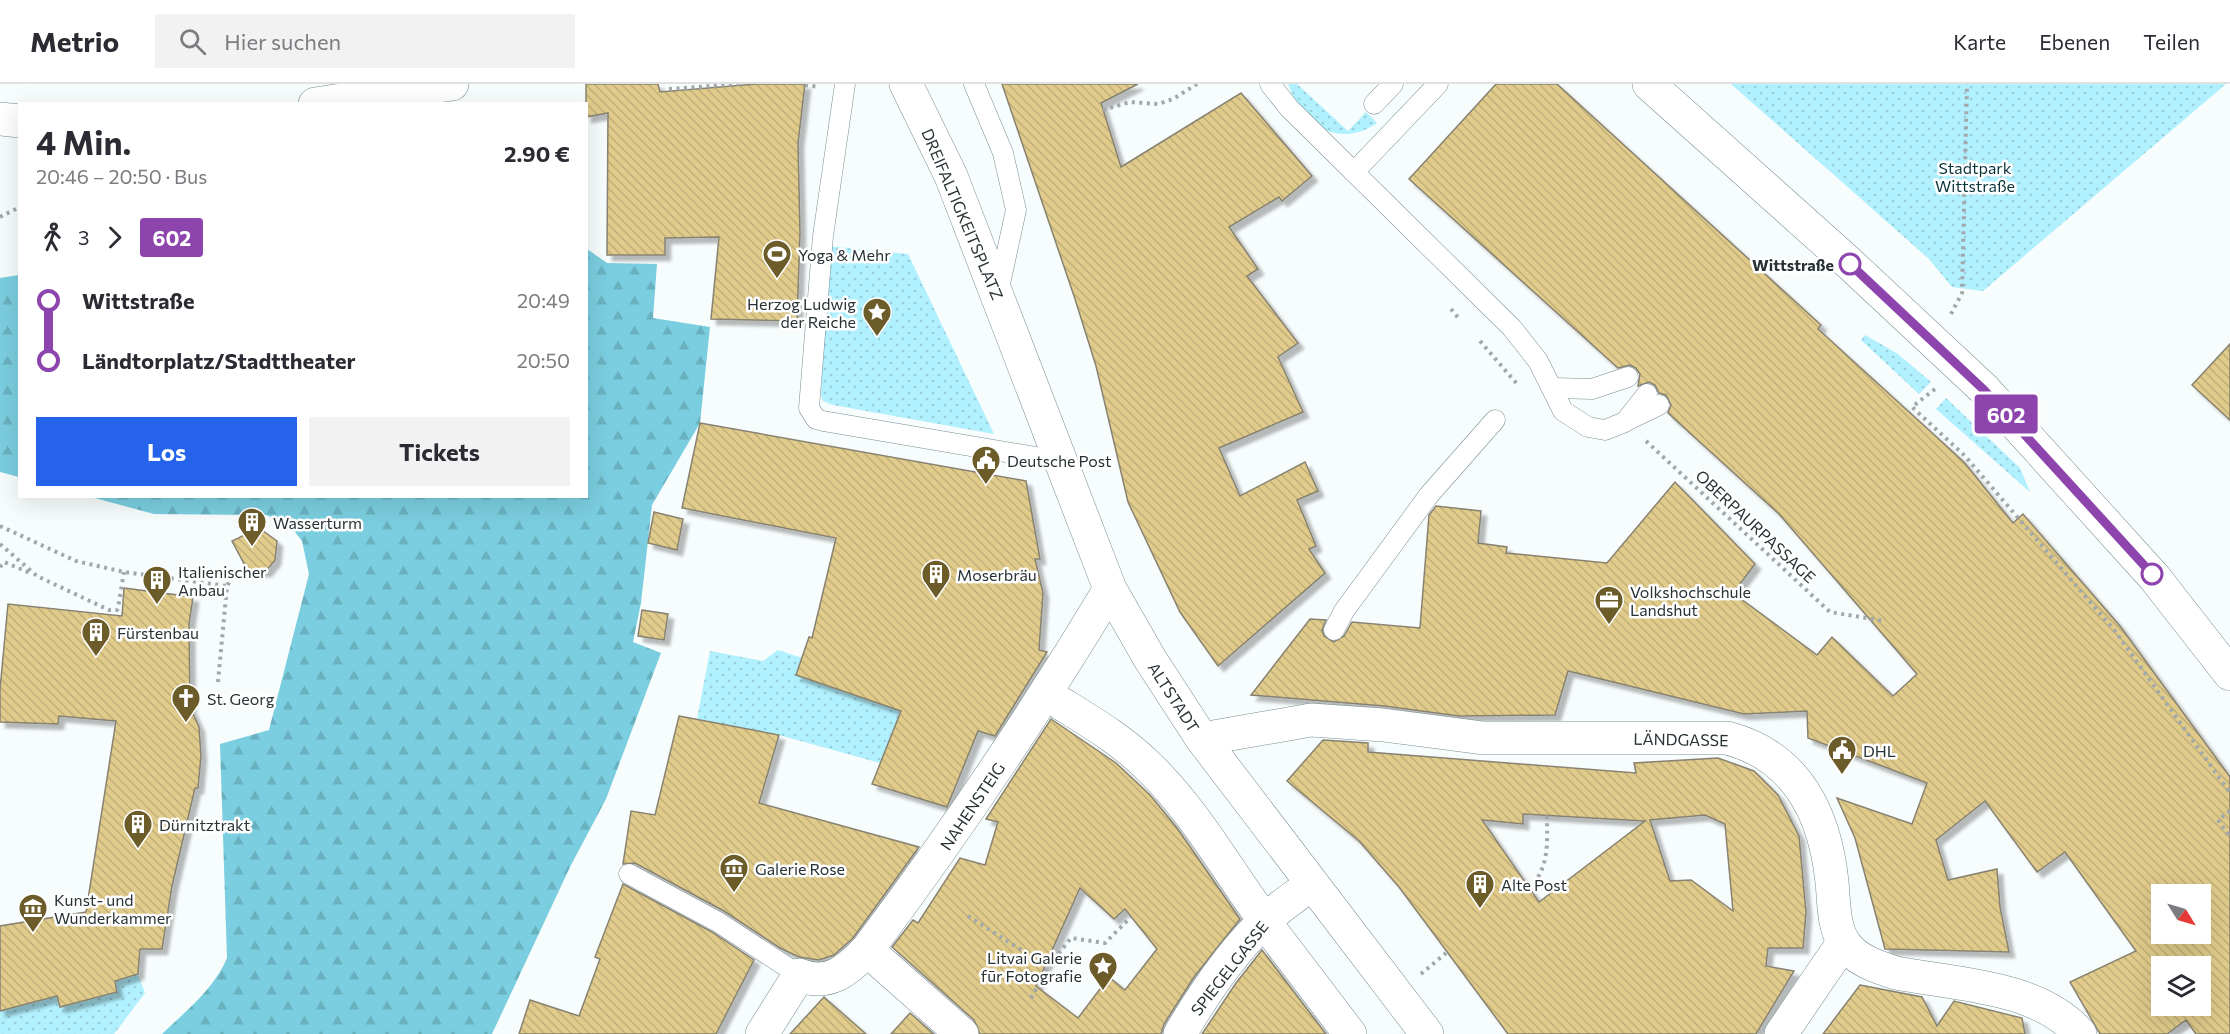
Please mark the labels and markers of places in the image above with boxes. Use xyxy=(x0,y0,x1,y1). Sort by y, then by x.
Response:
sports icon: Yoga & Mehr xyxy=(761,238,793,280)
place label: Yoga & Mehr xyxy=(798,245,891,264)
marker: Wittstraße xyxy=(1839,253,1861,275)
place label: Wittstraße xyxy=(1752,255,1834,274)
place label: Herzog Ludwig der Reiche xyxy=(747,294,856,331)
place icon: Herzog Ludwig der Reiche xyxy=(861,296,893,338)
public building icon: Deutsche Post xyxy=(970,444,1002,486)
place label: Deutsche Post xyxy=(1007,451,1112,470)
building icon: Wasserturm xyxy=(236,506,268,548)
place label: Wasserturm xyxy=(273,513,362,532)
building icon: Moserbräu xyxy=(920,558,952,600)
place label: Italienischer Anbau xyxy=(178,562,267,599)
unlabelled marker xyxy=(2141,563,2163,585)
building icon: Italienischer Anbau xyxy=(141,564,173,606)
place label: Moserbräu xyxy=(957,565,1037,584)
place label: Volkshochschule Landshut xyxy=(1630,582,1751,619)
office icon: Volkshochschule Landshut xyxy=(1593,584,1625,626)
building icon: Fürstenbau xyxy=(80,616,112,658)
place label: Fürstenbau xyxy=(117,623,199,642)
church icon: St. Georg xyxy=(170,682,202,724)
place label: St. Georg xyxy=(207,689,275,708)
public building icon: DHL xyxy=(1826,734,1858,776)
place label: DHL xyxy=(1863,741,1896,760)
building icon: Dürnitztrakt xyxy=(122,808,154,850)
place label: Dürnitztrakt xyxy=(159,815,251,834)
museum icon: Galerie Rose xyxy=(718,852,750,894)
place label: Galerie Rose xyxy=(755,859,845,878)
building icon: Alte Post xyxy=(1464,868,1496,910)
place label: Alte Post xyxy=(1501,875,1567,894)
place label: Kunst- und Wunderkammer xyxy=(54,890,172,927)
museum icon: Kunst- und Wunderkammer xyxy=(17,892,49,934)
place label: Litvai Galerie fūr Fotografie xyxy=(981,948,1082,985)
place icon: Litvai Galerie fūr Fotografie xyxy=(1087,950,1119,992)

